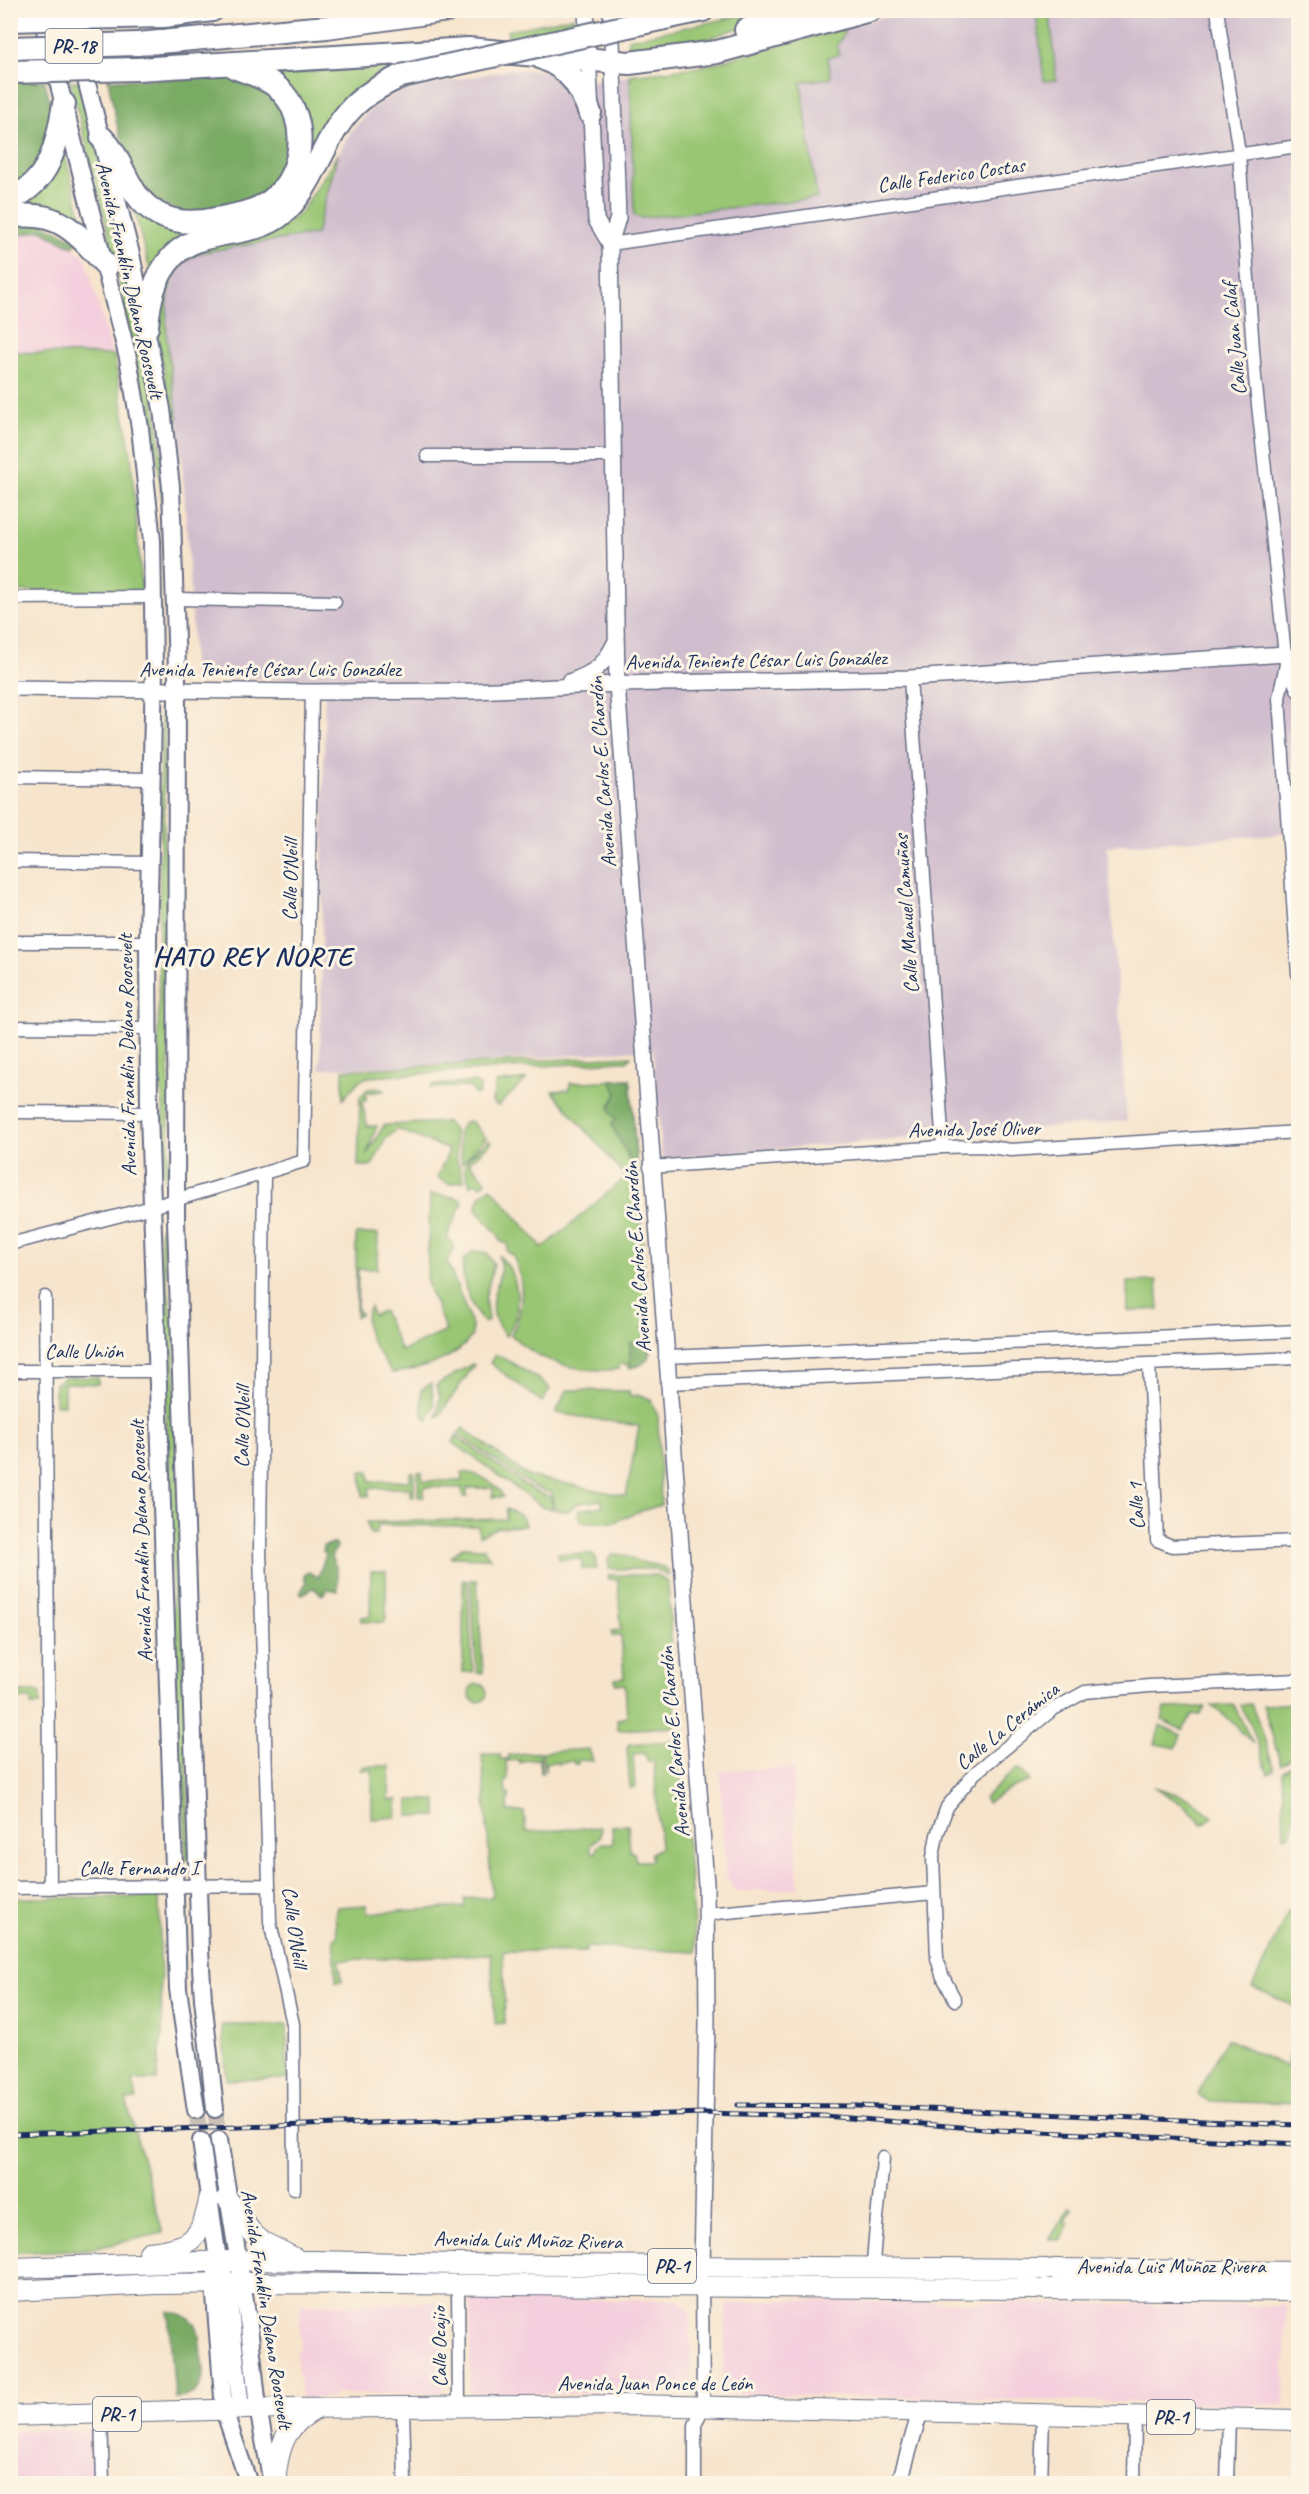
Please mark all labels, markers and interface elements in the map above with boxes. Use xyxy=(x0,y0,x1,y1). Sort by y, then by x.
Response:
road number: PR-18 xyxy=(46,29,103,63)
street label: Calle Federico Costas xyxy=(876,152,1028,198)
street label: Avenida Franklin Delano Roosevelt xyxy=(90,159,170,403)
street label: Calle Juan Calaf xyxy=(1216,278,1252,396)
street label: Avenida Teniente César Luis González xyxy=(625,645,889,675)
street label: Avenida Teniente César Luis González xyxy=(139,656,403,682)
street label: Avenida Carlos E. Chardón xyxy=(582,675,622,868)
street label: Calle Manuel Camuñas xyxy=(887,832,925,994)
street label: Calle O'Neill xyxy=(276,836,304,921)
street label: Avenida Franklin Delano Roosevelt xyxy=(112,932,142,1176)
district label: HATO REY NORTE xyxy=(153,939,355,973)
street label: Avenida José Oliver xyxy=(908,1115,1042,1143)
street label: Avenida Carlos E. Chardón xyxy=(617,1160,657,1353)
street label: Calle Unión xyxy=(45,1338,124,1364)
street label: Calle O'Neill xyxy=(228,1383,256,1468)
street label: Avenida Franklin Delano Roosevelt xyxy=(124,1417,158,1663)
street label: Calle 1 xyxy=(1122,1480,1150,1530)
street label: Avenida Carlos E. Chardón xyxy=(653,1645,695,1838)
street label: Calle La Cerámica xyxy=(950,1675,1065,1776)
street label: Calle Fernando I xyxy=(79,1855,203,1881)
street label: Calle O'Neill xyxy=(276,1885,314,1973)
street label: Avenida Franklin Delano Roosevelt xyxy=(235,2187,299,2433)
street label: Avenida Luis Muñoz Rivera xyxy=(433,2225,624,2255)
road number: PR-1 xyxy=(648,2249,696,2283)
street label: Avenida Luis Muñoz Rivera xyxy=(1077,2253,1267,2279)
street label: Calle Ocajio xyxy=(425,2304,453,2388)
street label: Avenida Juan Ponce de León xyxy=(557,2370,753,2396)
road number: PR-1 xyxy=(93,2397,141,2431)
road number: PR-1 xyxy=(1147,2400,1195,2434)

